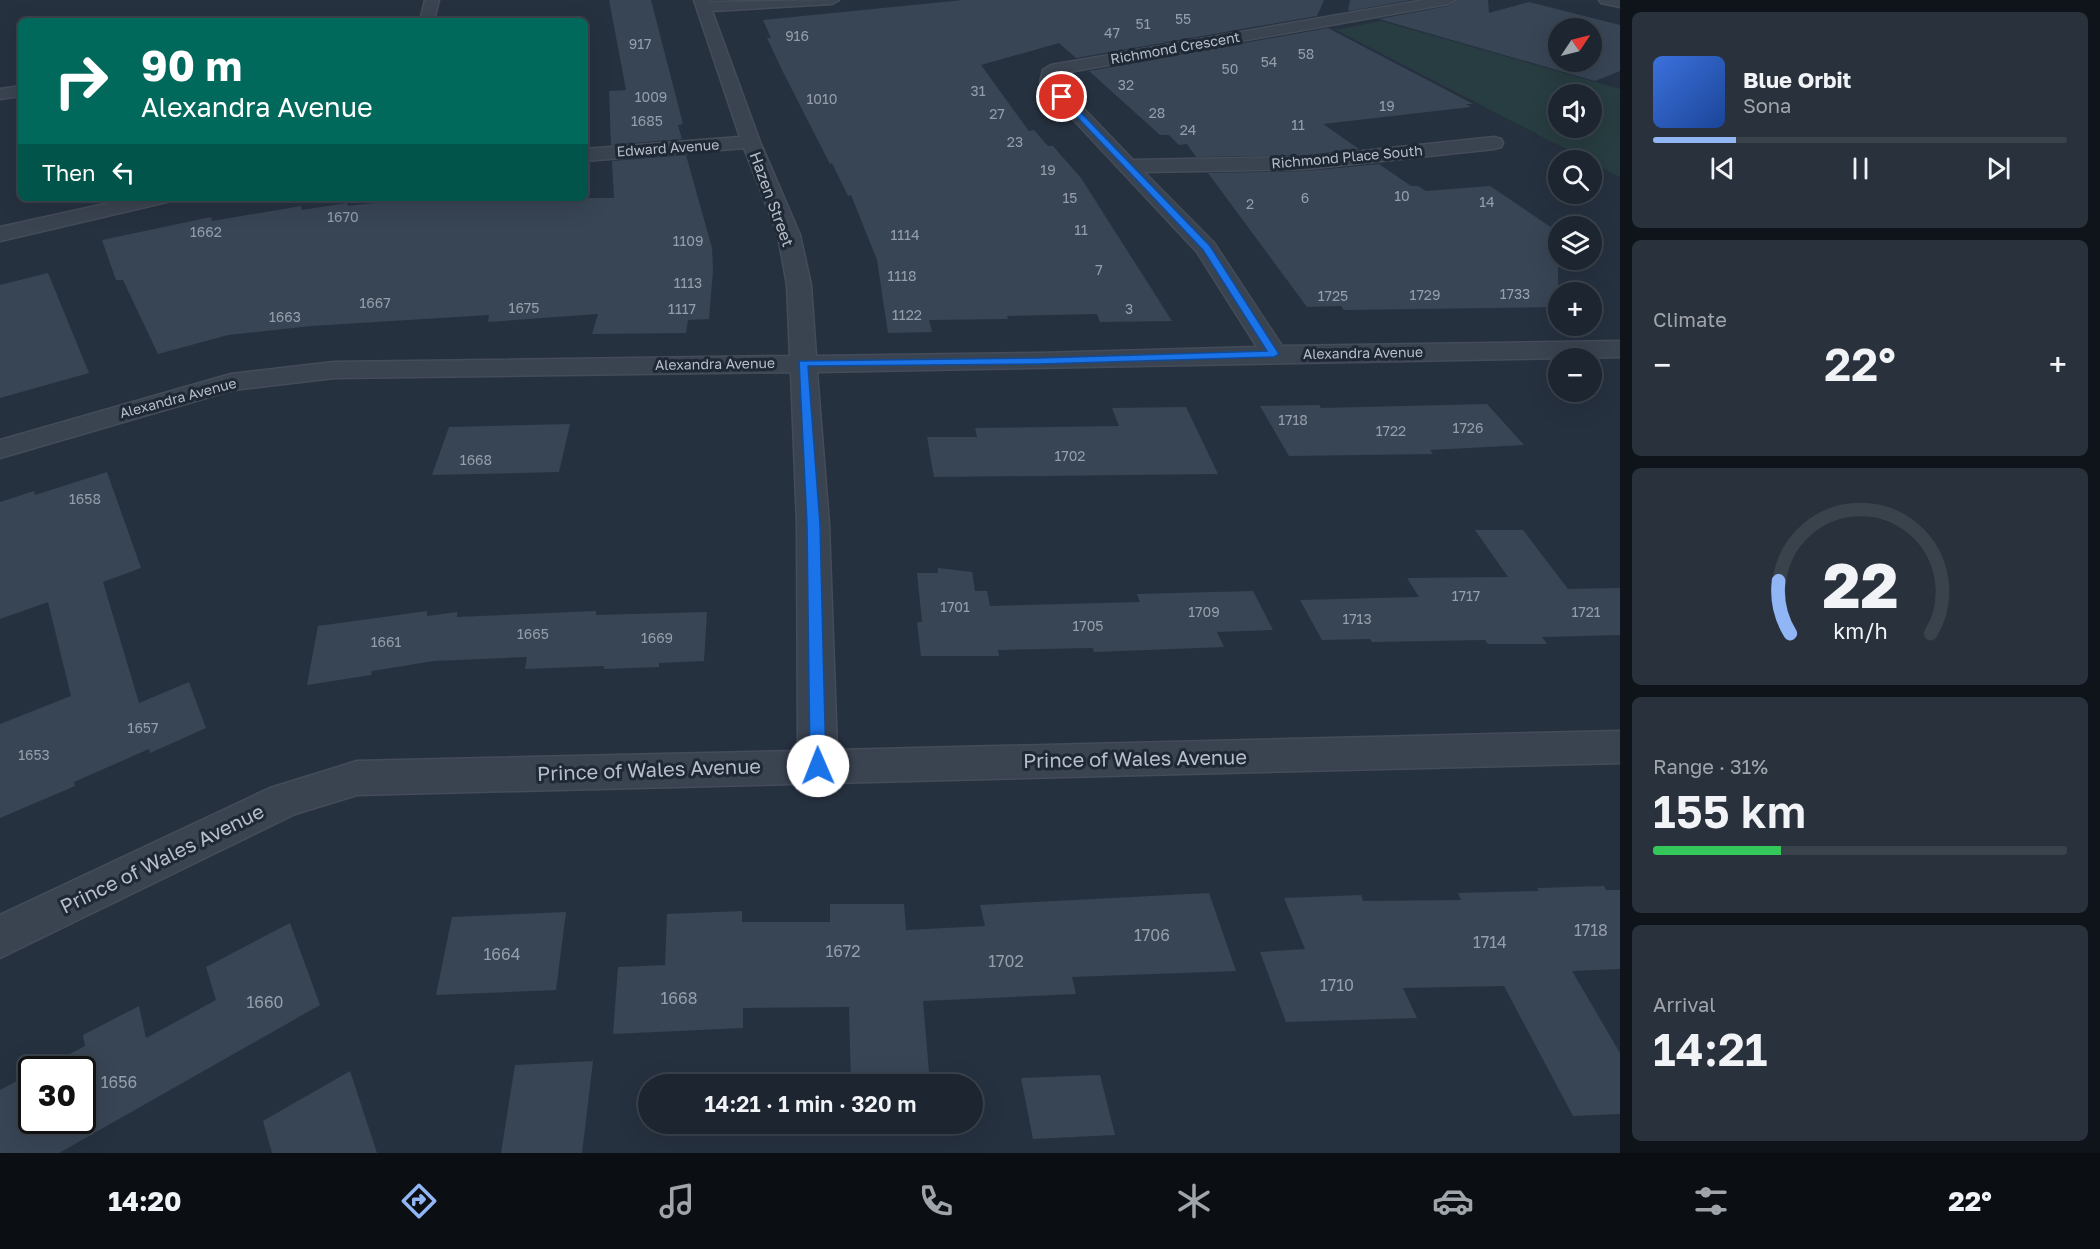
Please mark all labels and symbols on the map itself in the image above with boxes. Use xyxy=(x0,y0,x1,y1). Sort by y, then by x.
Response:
house number: 55 xyxy=(1175,10,1191,27)
house number: 51 xyxy=(1136,15,1151,32)
north arrow xyxy=(1548,18,1602,72)
house number: 47 xyxy=(1104,24,1120,41)
house number: 916 xyxy=(785,27,809,44)
street label: Richmond Crescent xyxy=(1109,28,1241,67)
house number: 917 xyxy=(629,35,651,52)
house number: 58 xyxy=(1298,45,1314,62)
house number: 54 xyxy=(1261,53,1277,70)
house number: 50 xyxy=(1222,60,1238,77)
pin xyxy=(1036,71,1087,122)
house number: 32 xyxy=(1118,76,1134,93)
house number: 31 xyxy=(971,82,986,99)
house number: 1009 xyxy=(635,88,667,105)
house number: 1010 xyxy=(807,90,837,107)
house number: 19 xyxy=(1379,97,1395,114)
house number: 28 xyxy=(1149,104,1165,121)
house number: 27 xyxy=(989,105,1005,122)
house number: 1685 xyxy=(631,112,663,129)
house number: 11 xyxy=(1291,116,1305,133)
house number: 24 xyxy=(1180,121,1196,138)
house number: 23 xyxy=(1007,133,1023,150)
street label: Edward Avenue xyxy=(616,135,720,160)
street label: Richmond Place South xyxy=(1271,141,1423,172)
street label: Hazen Street xyxy=(746,149,798,249)
house number: 19 xyxy=(1040,161,1056,178)
house number: 10 xyxy=(1394,187,1410,204)
house number: 15 xyxy=(1063,189,1077,206)
house number: 6 xyxy=(1301,189,1309,206)
house number: 14 xyxy=(1479,193,1495,210)
house number: 2 xyxy=(1246,195,1254,212)
house number: 1670 xyxy=(327,208,359,225)
house number: 11 xyxy=(1074,221,1088,238)
house number: 1662 xyxy=(190,223,222,240)
house number: 1114 xyxy=(891,226,919,243)
house number: 1109 xyxy=(673,232,703,249)
house number: 7 xyxy=(1095,261,1103,278)
house number: 1118 xyxy=(888,267,916,284)
house number: 1113 xyxy=(674,274,702,291)
house number: 1733 xyxy=(1500,285,1530,302)
house number: 1729 xyxy=(1410,286,1440,303)
house number: 1725 xyxy=(1318,287,1348,304)
house number: 1667 xyxy=(359,294,391,311)
house number: 1675 xyxy=(509,299,539,316)
house number: 1117 xyxy=(668,300,696,317)
house number: 3 xyxy=(1125,300,1133,317)
house number: 1122 xyxy=(892,306,922,323)
house number: 1663 xyxy=(269,308,301,325)
street label: Alexandra Avenue xyxy=(1303,343,1423,362)
street label: Alexandra Avenue xyxy=(655,354,775,373)
street label: Alexandra Avenue xyxy=(118,374,238,421)
house number: 1718 xyxy=(1278,411,1308,428)
house number: 1726 xyxy=(1453,419,1483,436)
house number: 1722 xyxy=(1376,422,1406,439)
house number: 1702 xyxy=(1054,447,1086,464)
house number: 1668 xyxy=(460,451,492,468)
house number: 1658 xyxy=(69,490,101,507)
house number: 1717 xyxy=(1452,587,1480,604)
house number: 1701 xyxy=(940,598,970,615)
house number: 1709 xyxy=(1188,603,1220,620)
house number: 1721 xyxy=(1571,603,1601,620)
house number: 1713 xyxy=(1342,610,1372,627)
house number: 1705 xyxy=(1072,617,1104,634)
house number: 1665 xyxy=(517,625,549,642)
house number: 1669 xyxy=(641,629,673,646)
house number: 1661 xyxy=(371,633,401,650)
house number: 1657 xyxy=(128,719,158,736)
position arrow xyxy=(786,734,850,798)
street label: Prince of Wales Avenue xyxy=(1023,744,1247,772)
house number: 1653 xyxy=(18,746,50,763)
street label: Prince of Wales Avenue xyxy=(537,753,761,785)
street label: Prince of Wales Avenue xyxy=(56,798,267,918)
house number: 1718 xyxy=(1574,920,1608,940)
house number: 1706 xyxy=(1134,925,1170,945)
house number: 1714 xyxy=(1473,932,1507,952)
house number: 1672 xyxy=(825,941,861,961)
house number: 1664 xyxy=(484,944,520,964)
house number: 1702 xyxy=(988,951,1024,971)
house number: 1710 xyxy=(1320,975,1354,995)
house number: 1668 xyxy=(661,988,697,1008)
house number: 1660 xyxy=(246,992,284,1012)
speed limit sign: 30 xyxy=(18,1056,96,1134)
house number: 1656 xyxy=(101,1072,137,1092)

